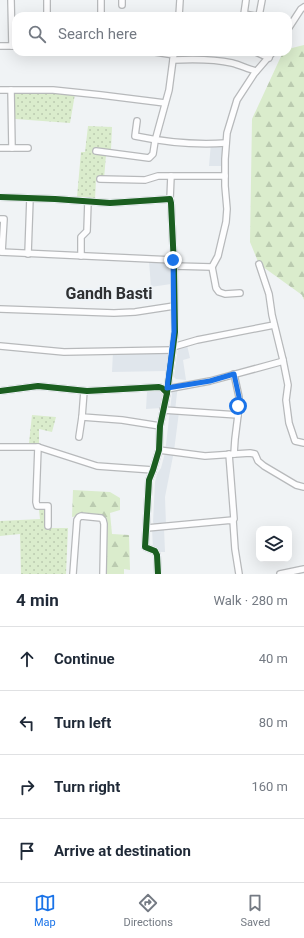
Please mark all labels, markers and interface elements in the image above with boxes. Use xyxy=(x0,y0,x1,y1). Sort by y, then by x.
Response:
search box xyxy=(12,12,292,56)
icon: search xyxy=(26,23,48,45)
text: Search here xyxy=(58,25,137,43)
route end xyxy=(164,251,182,269)
district label: Gandh Basti xyxy=(65,284,153,303)
route start xyxy=(229,397,247,415)
map controls xyxy=(256,526,292,562)
button: layers xyxy=(256,526,292,562)
text: 4 min xyxy=(16,590,59,610)
text: Walk · 280 m xyxy=(213,593,288,608)
icon: ahead xyxy=(16,648,38,670)
text: Continue xyxy=(54,650,115,668)
text: 40 m xyxy=(259,651,288,666)
icon: left xyxy=(16,712,38,734)
text: Turn left xyxy=(54,714,111,732)
text: 80 m xyxy=(259,715,288,730)
icon: right xyxy=(16,776,38,798)
text: Turn right xyxy=(54,778,120,796)
text: 160 m xyxy=(251,779,288,794)
icon: arrive xyxy=(16,840,38,862)
text: Arrive at destination xyxy=(54,842,191,860)
tab: Map xyxy=(34,892,56,929)
tab: Directions xyxy=(123,892,173,929)
tab: Saved xyxy=(240,892,270,929)

